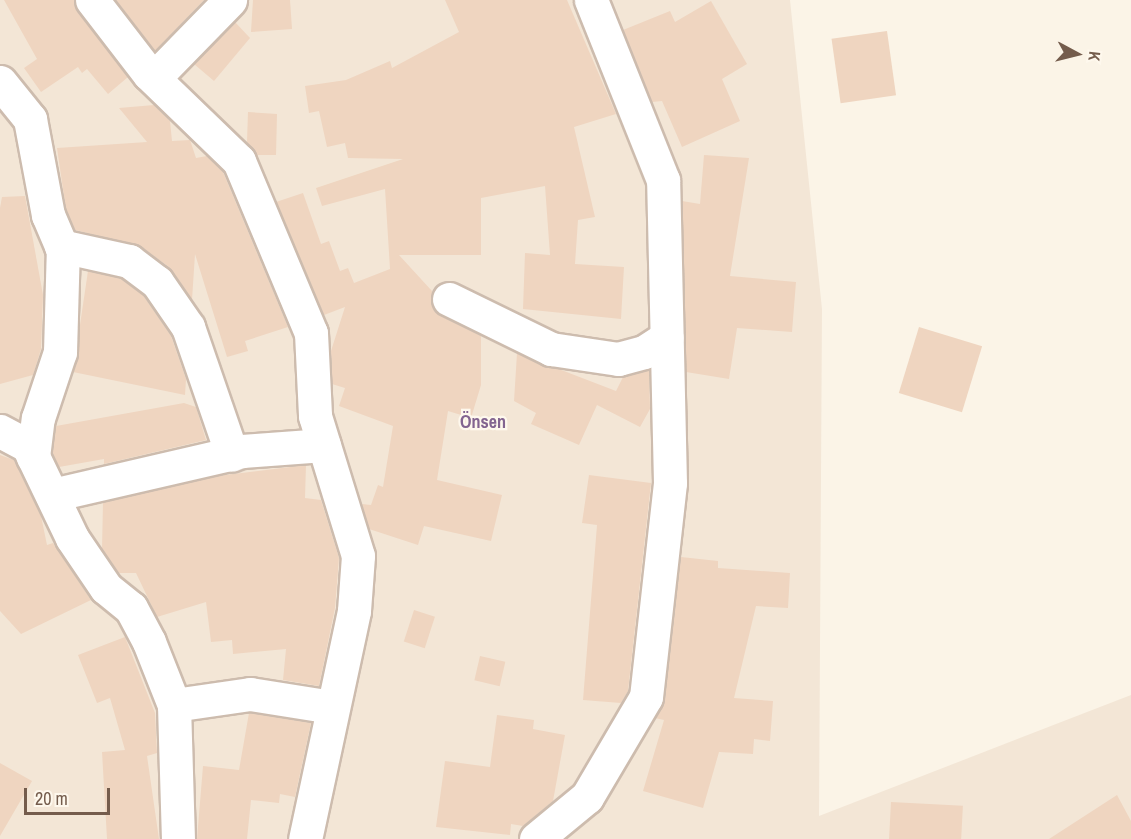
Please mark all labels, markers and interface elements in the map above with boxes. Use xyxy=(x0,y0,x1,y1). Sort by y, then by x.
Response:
north arrow xyxy=(1047,24,1107,84)
text: K xyxy=(1083,50,1106,62)
district label: Önsen xyxy=(460,411,506,433)
scale bar xyxy=(27,776,112,814)
text: 20 m xyxy=(35,786,68,811)

